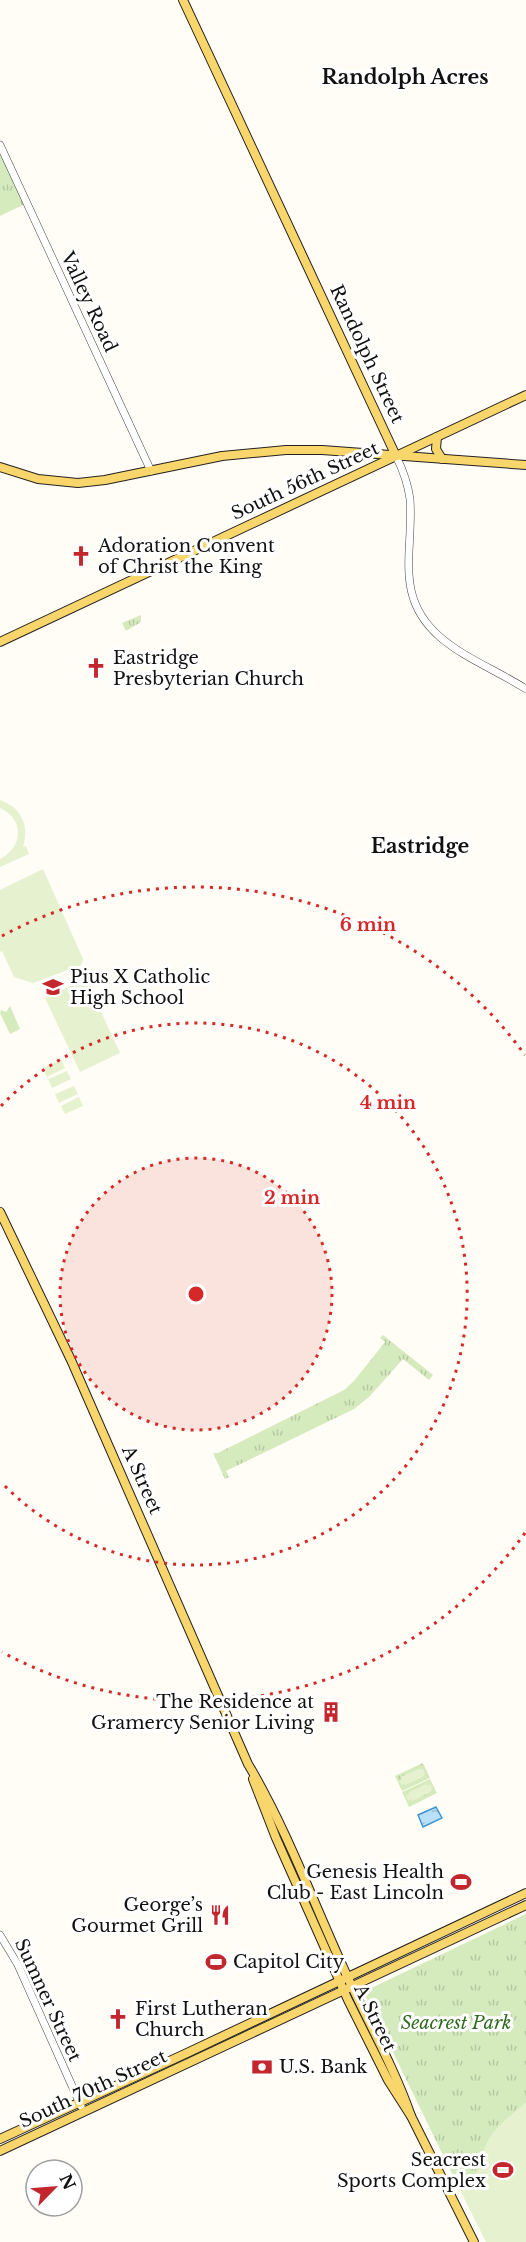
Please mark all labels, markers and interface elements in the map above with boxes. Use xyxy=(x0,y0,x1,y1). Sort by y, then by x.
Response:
district label: Randolph Acres xyxy=(321,65,489,89)
street label: Valley Road xyxy=(56,247,122,356)
street label: Randolph Street xyxy=(325,281,409,427)
street label: South 56th Street xyxy=(228,437,382,525)
place label: Adoration Convent of Christ the King xyxy=(97,535,275,578)
church icon: Adoration Convent of Christ the King xyxy=(69,544,93,568)
place label: Eastridge Presbyterian Church xyxy=(113,647,304,690)
church icon: Eastridge Presbyterian Church xyxy=(84,656,108,680)
district label: Eastridge xyxy=(371,834,469,858)
text: 6 min xyxy=(340,914,396,936)
place label: Pius X Catholic High School xyxy=(70,966,210,1009)
school or university icon: Pius X Catholic High School xyxy=(41,975,65,999)
text: 4 min xyxy=(360,1092,416,1114)
text: 2 min xyxy=(264,1187,320,1209)
centre of rings xyxy=(186,1284,206,1304)
street label: A Street xyxy=(117,1442,167,1518)
place label: The Residence at Gramercy Senior Living xyxy=(91,1691,314,1734)
building icon: The Residence at Gramercy Senior Living xyxy=(319,1700,343,1724)
place label: Genesis Health Club - East Lincoln xyxy=(267,1861,444,1904)
sports icon: Genesis Health Club - East Lincoln xyxy=(449,1870,473,1894)
place label: George’s Gourmet Grill xyxy=(71,1894,203,1937)
restaurant icon: George’s Gourmet Grill xyxy=(208,1903,232,1927)
street label: Sumner Street xyxy=(10,1935,86,2065)
sports icon: Capitol City xyxy=(204,1950,228,1974)
place label: Capitol City xyxy=(233,1951,345,1973)
street label: A Street xyxy=(349,1980,401,2056)
place label: First Lutheran Church xyxy=(135,1998,268,2041)
church icon: First Lutheran Church xyxy=(106,2007,130,2031)
park label: Seacrest Park xyxy=(401,2012,511,2034)
street label: South 70th Street xyxy=(16,2045,170,2133)
bank icon: U.S. Bank xyxy=(250,2055,274,2079)
place label: U.S. Bank xyxy=(279,2056,367,2078)
place label: Seacrest Sports Complex xyxy=(337,2149,486,2192)
north arrow xyxy=(24,2158,84,2218)
sports icon: Seacrest Sports Complex xyxy=(491,2158,515,2182)
text: N xyxy=(55,2171,80,2193)

